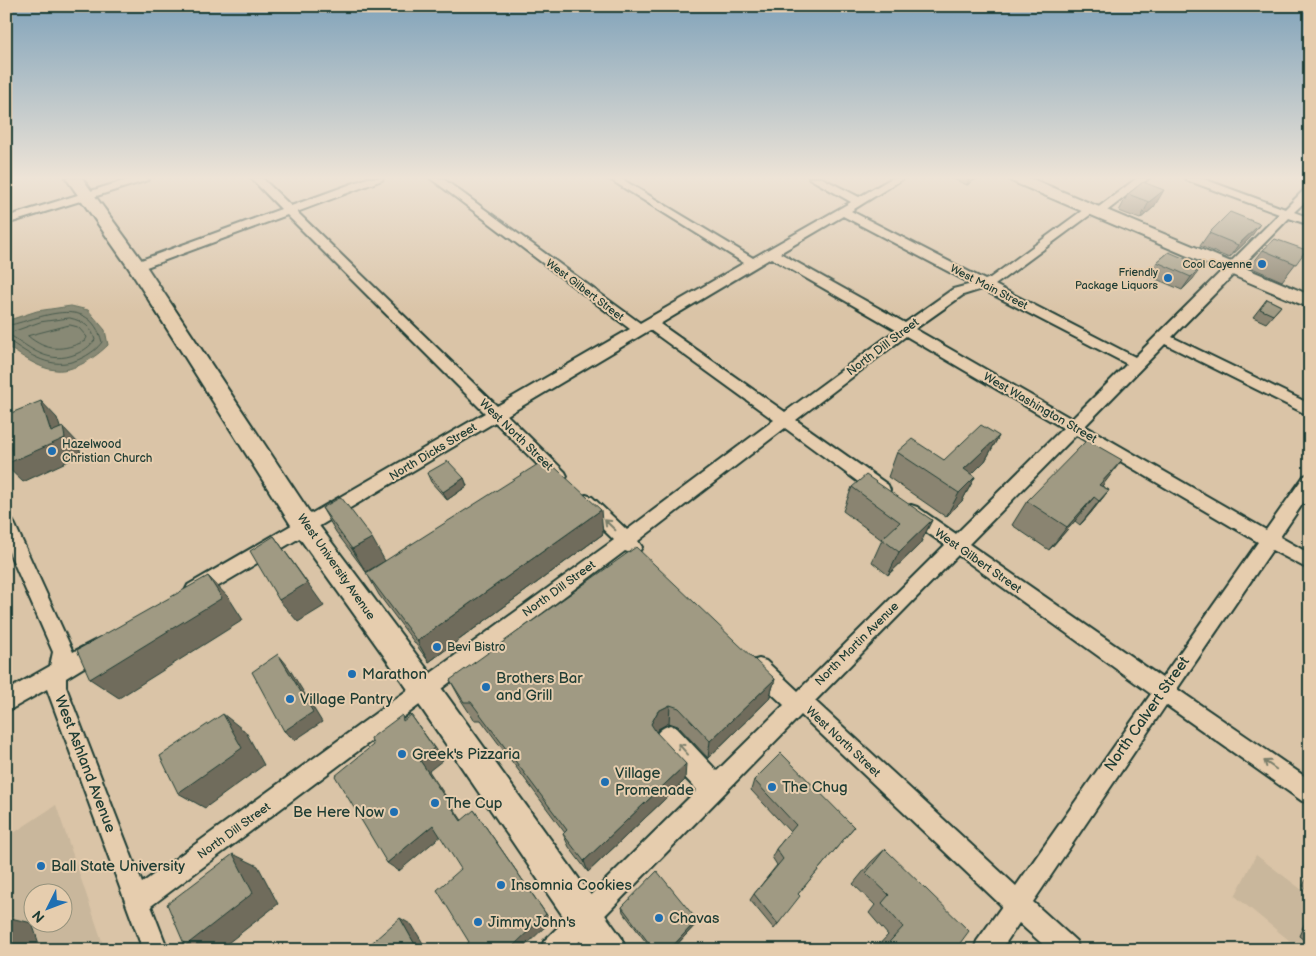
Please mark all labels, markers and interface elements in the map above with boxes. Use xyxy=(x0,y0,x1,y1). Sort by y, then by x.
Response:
street label: West Gilbert Street xyxy=(543,256,627,324)
place label: Cool Cayenne xyxy=(1182,258,1252,271)
marker: Cool Cayenne xyxy=(1256,258,1268,270)
street label: West Main Street xyxy=(948,262,1030,312)
place label: Friendly Package Liquors xyxy=(1075,266,1159,292)
marker: Friendly Package Liquors xyxy=(1162,272,1174,284)
street label: North Dill Street xyxy=(844,315,922,379)
street label: West Washington Street xyxy=(980,369,1100,447)
street label: West North Street xyxy=(476,396,556,474)
street label: North Dicks Street xyxy=(386,420,480,484)
place label: Hazelwood Christian Church xyxy=(62,437,153,466)
marker: Hazelwood Christian Church xyxy=(46,445,58,457)
street label: West University Avenue xyxy=(294,511,378,623)
one-way arrow xyxy=(604,519,616,531)
street label: West Gilbert Street xyxy=(932,525,1025,597)
street label: North Dill Street xyxy=(520,557,599,621)
street label: North Martin Avenue xyxy=(812,599,902,689)
place label: Bevi Bistro xyxy=(447,640,506,655)
marker: Bevi Bistro xyxy=(431,641,443,653)
street label: North Calvert Street xyxy=(1100,653,1194,775)
place label: Marathon xyxy=(362,665,427,684)
marker: Marathon xyxy=(346,668,358,680)
place label: Brothers Bar and Grill xyxy=(496,669,583,705)
marker: Brothers Bar and Grill xyxy=(480,681,492,693)
place label: Village Pantry xyxy=(300,690,393,709)
street label: West Ashland Avenue xyxy=(50,693,120,835)
marker: Village Pantry xyxy=(284,693,296,705)
street label: West North Street xyxy=(802,703,884,781)
one-way arrow xyxy=(677,743,689,756)
place label: Greek's Pizzaria xyxy=(412,745,520,764)
marker: Greek's Pizzaria xyxy=(396,748,408,760)
one-way arrow xyxy=(1263,760,1277,770)
place label: Village Promenade xyxy=(615,764,694,800)
marker: Village Promenade xyxy=(599,776,611,788)
place label: The Chug xyxy=(782,778,848,797)
marker: The Chug xyxy=(766,781,778,793)
place label: The Cup xyxy=(445,794,503,813)
marker: The Cup xyxy=(429,797,441,809)
street label: North Dill Street xyxy=(195,799,274,863)
place label: Be Here Now xyxy=(293,803,384,822)
marker: Be Here Now xyxy=(388,806,400,818)
place label: Ball State University xyxy=(51,857,185,876)
marker: Ball State University xyxy=(35,860,47,872)
place label: Insomnia Cookies xyxy=(511,876,632,895)
marker: Insomnia Cookies xyxy=(495,879,507,891)
north arrow xyxy=(22,884,72,934)
text: N xyxy=(29,907,49,926)
place label: Chavas xyxy=(669,909,720,928)
marker: Chavas xyxy=(653,912,665,924)
place label: Jimmy John's xyxy=(488,913,576,932)
marker: Jimmy John's xyxy=(472,916,484,928)

